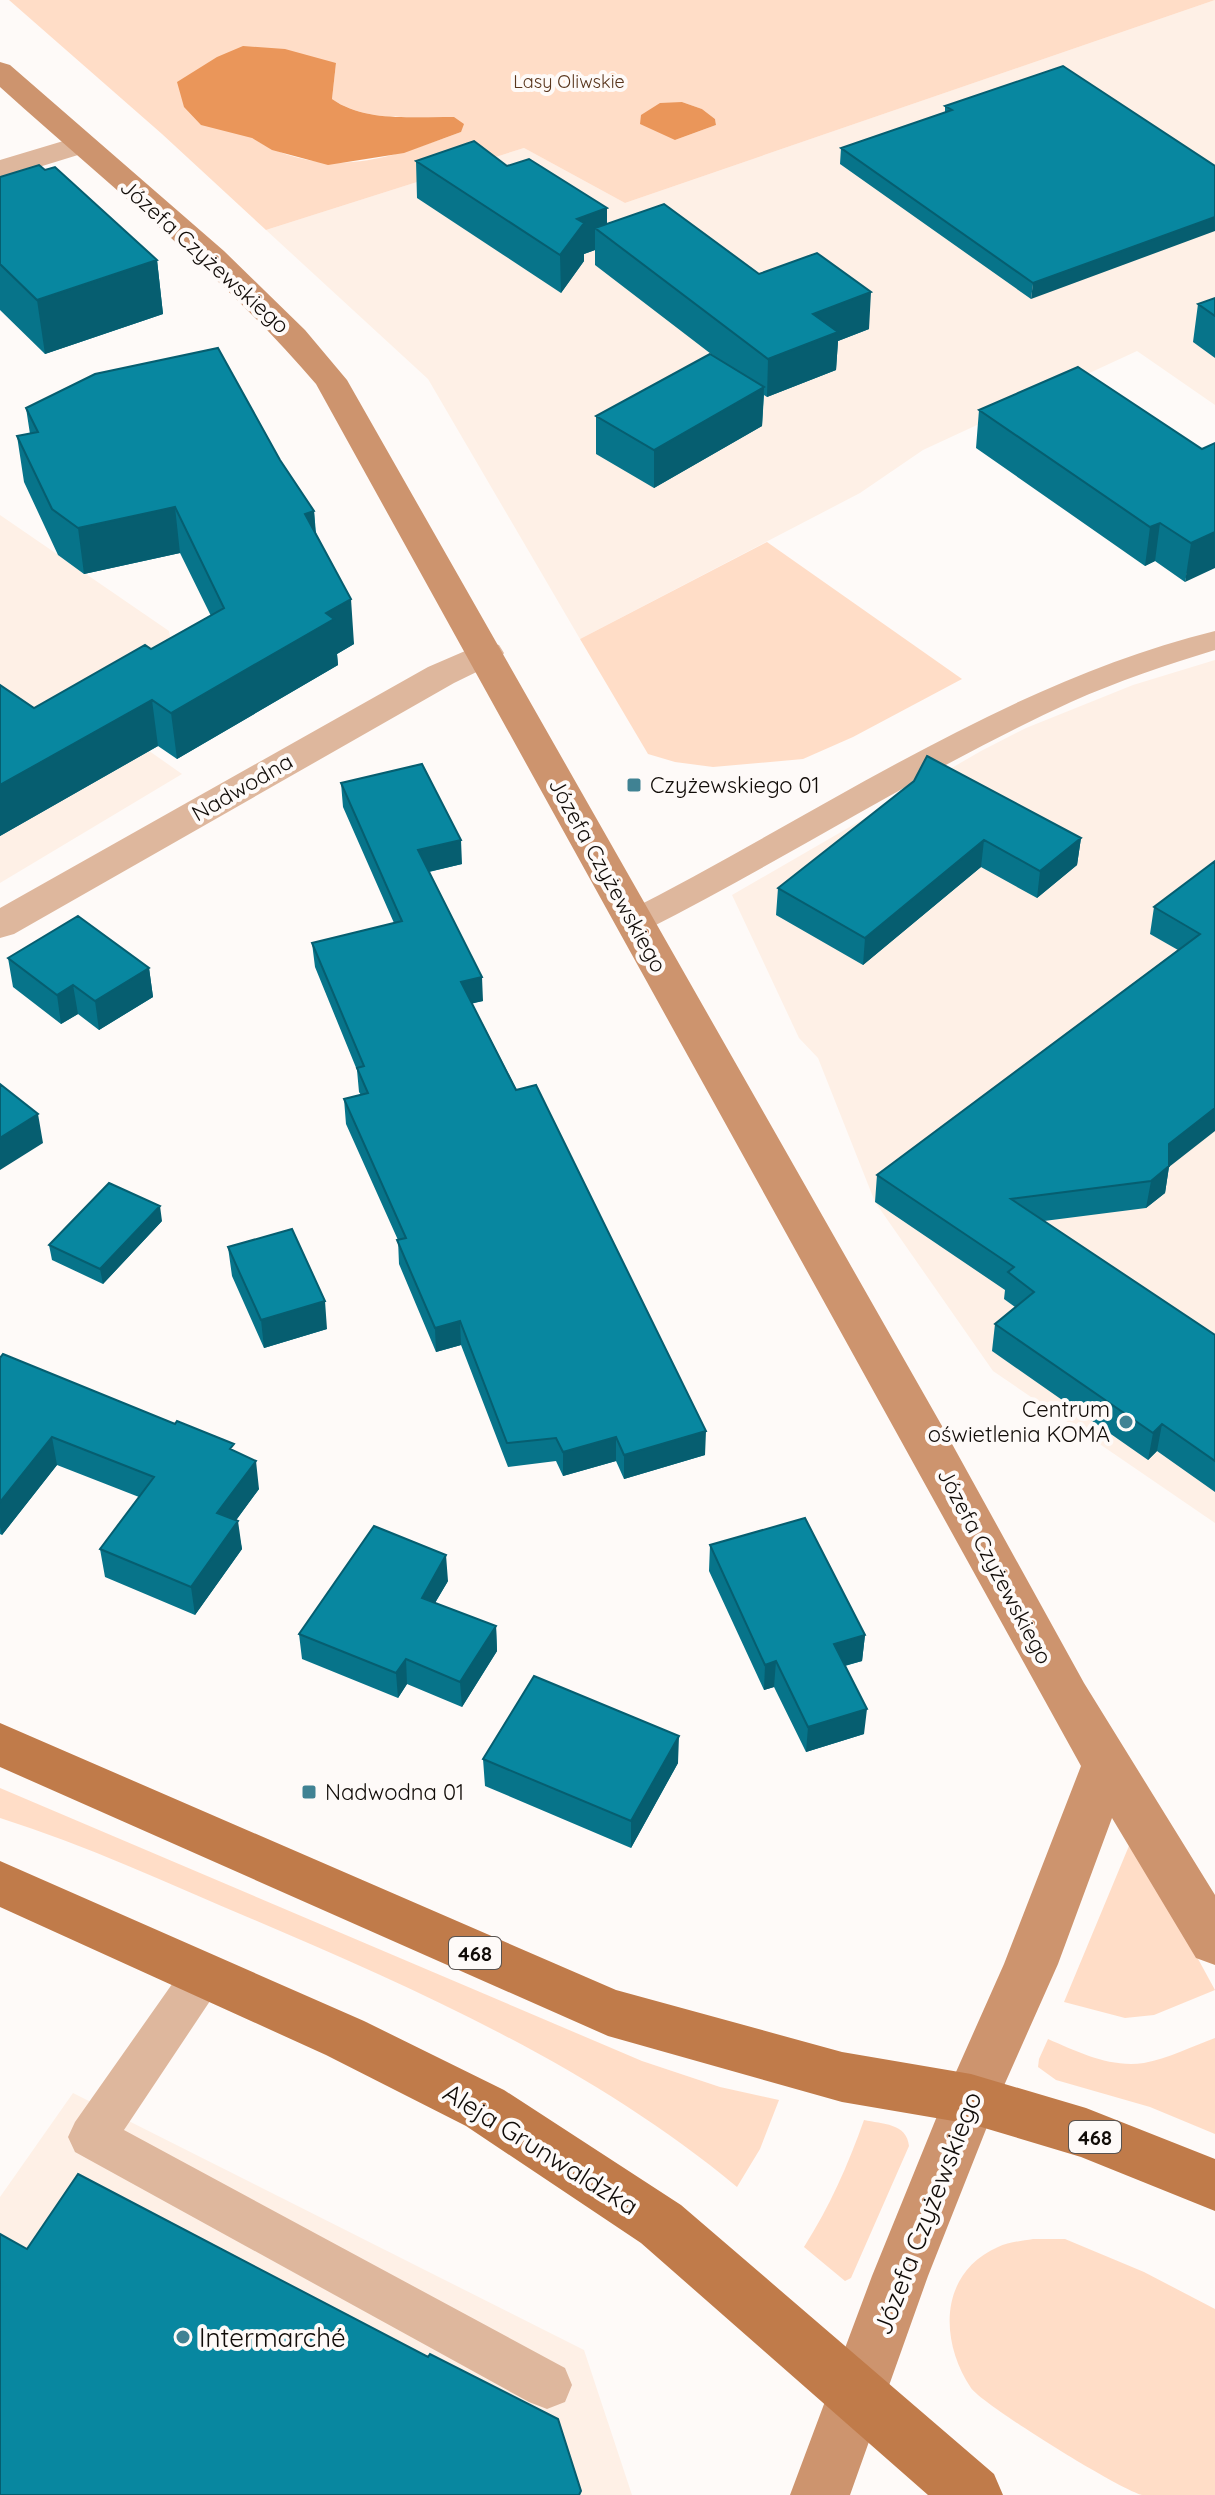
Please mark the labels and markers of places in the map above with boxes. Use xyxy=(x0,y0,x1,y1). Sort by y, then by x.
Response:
place label: Czyżewskiego 01 xyxy=(650,771,820,799)
marker: Czyżewskiego 01 xyxy=(625,776,643,794)
place label: Centrum oświetlenia KOMA xyxy=(928,1395,1110,1448)
marker: Centrum oświetlenia KOMA xyxy=(1117,1413,1135,1431)
place label: Nadwodna 01 xyxy=(325,1778,464,1806)
marker: Nadwodna 01 xyxy=(300,1783,318,1801)
place label: Intermarché xyxy=(199,2321,346,2354)
marker: Intermarché xyxy=(174,2328,192,2346)

